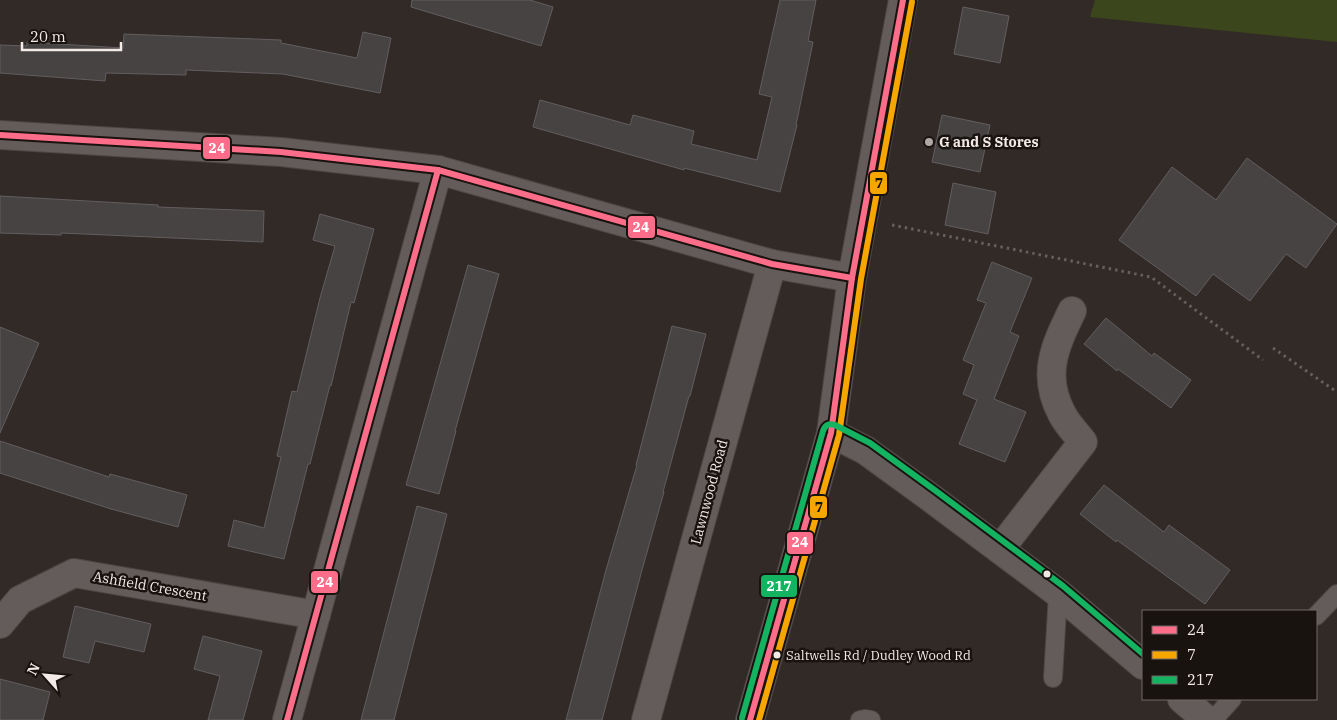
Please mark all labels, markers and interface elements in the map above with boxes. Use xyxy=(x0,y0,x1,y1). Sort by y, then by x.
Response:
scale bar xyxy=(22,20,121,52)
text: 20 m xyxy=(30,27,66,46)
place label: G and S Stores xyxy=(939,133,1039,151)
line badge: 24 xyxy=(202,136,231,160)
marker: G and S Stores xyxy=(923,136,935,148)
text: 24 xyxy=(209,139,225,157)
line badge: 7 xyxy=(869,171,888,195)
text: 7 xyxy=(875,174,883,192)
line badge: 24 xyxy=(627,215,656,239)
text: 24 xyxy=(633,218,649,236)
street label: Lawnwood Road xyxy=(686,437,732,546)
line badge: 7 xyxy=(809,495,828,519)
text: 7 xyxy=(815,498,823,516)
line badge: 24 xyxy=(786,531,814,555)
text: 24 xyxy=(792,533,808,551)
street label: Ashfield Crescent xyxy=(92,567,208,605)
unlabelled marker xyxy=(1042,569,1052,579)
line badge: 24 xyxy=(310,570,339,594)
text: 24 xyxy=(317,573,333,591)
line badge: 217 xyxy=(760,574,798,598)
text: 217 xyxy=(766,577,792,595)
legend xyxy=(1142,610,1317,700)
text: 24 xyxy=(1187,620,1205,639)
text: 7 xyxy=(1187,645,1196,664)
place label: Saltwells Rd / Dudley Wood Rd xyxy=(786,647,971,664)
north arrow xyxy=(20,650,70,700)
marker: Saltwells Rd / Dudley Wood Rd xyxy=(772,650,782,660)
text: N xyxy=(23,660,44,678)
text: 217 xyxy=(1187,670,1214,689)

